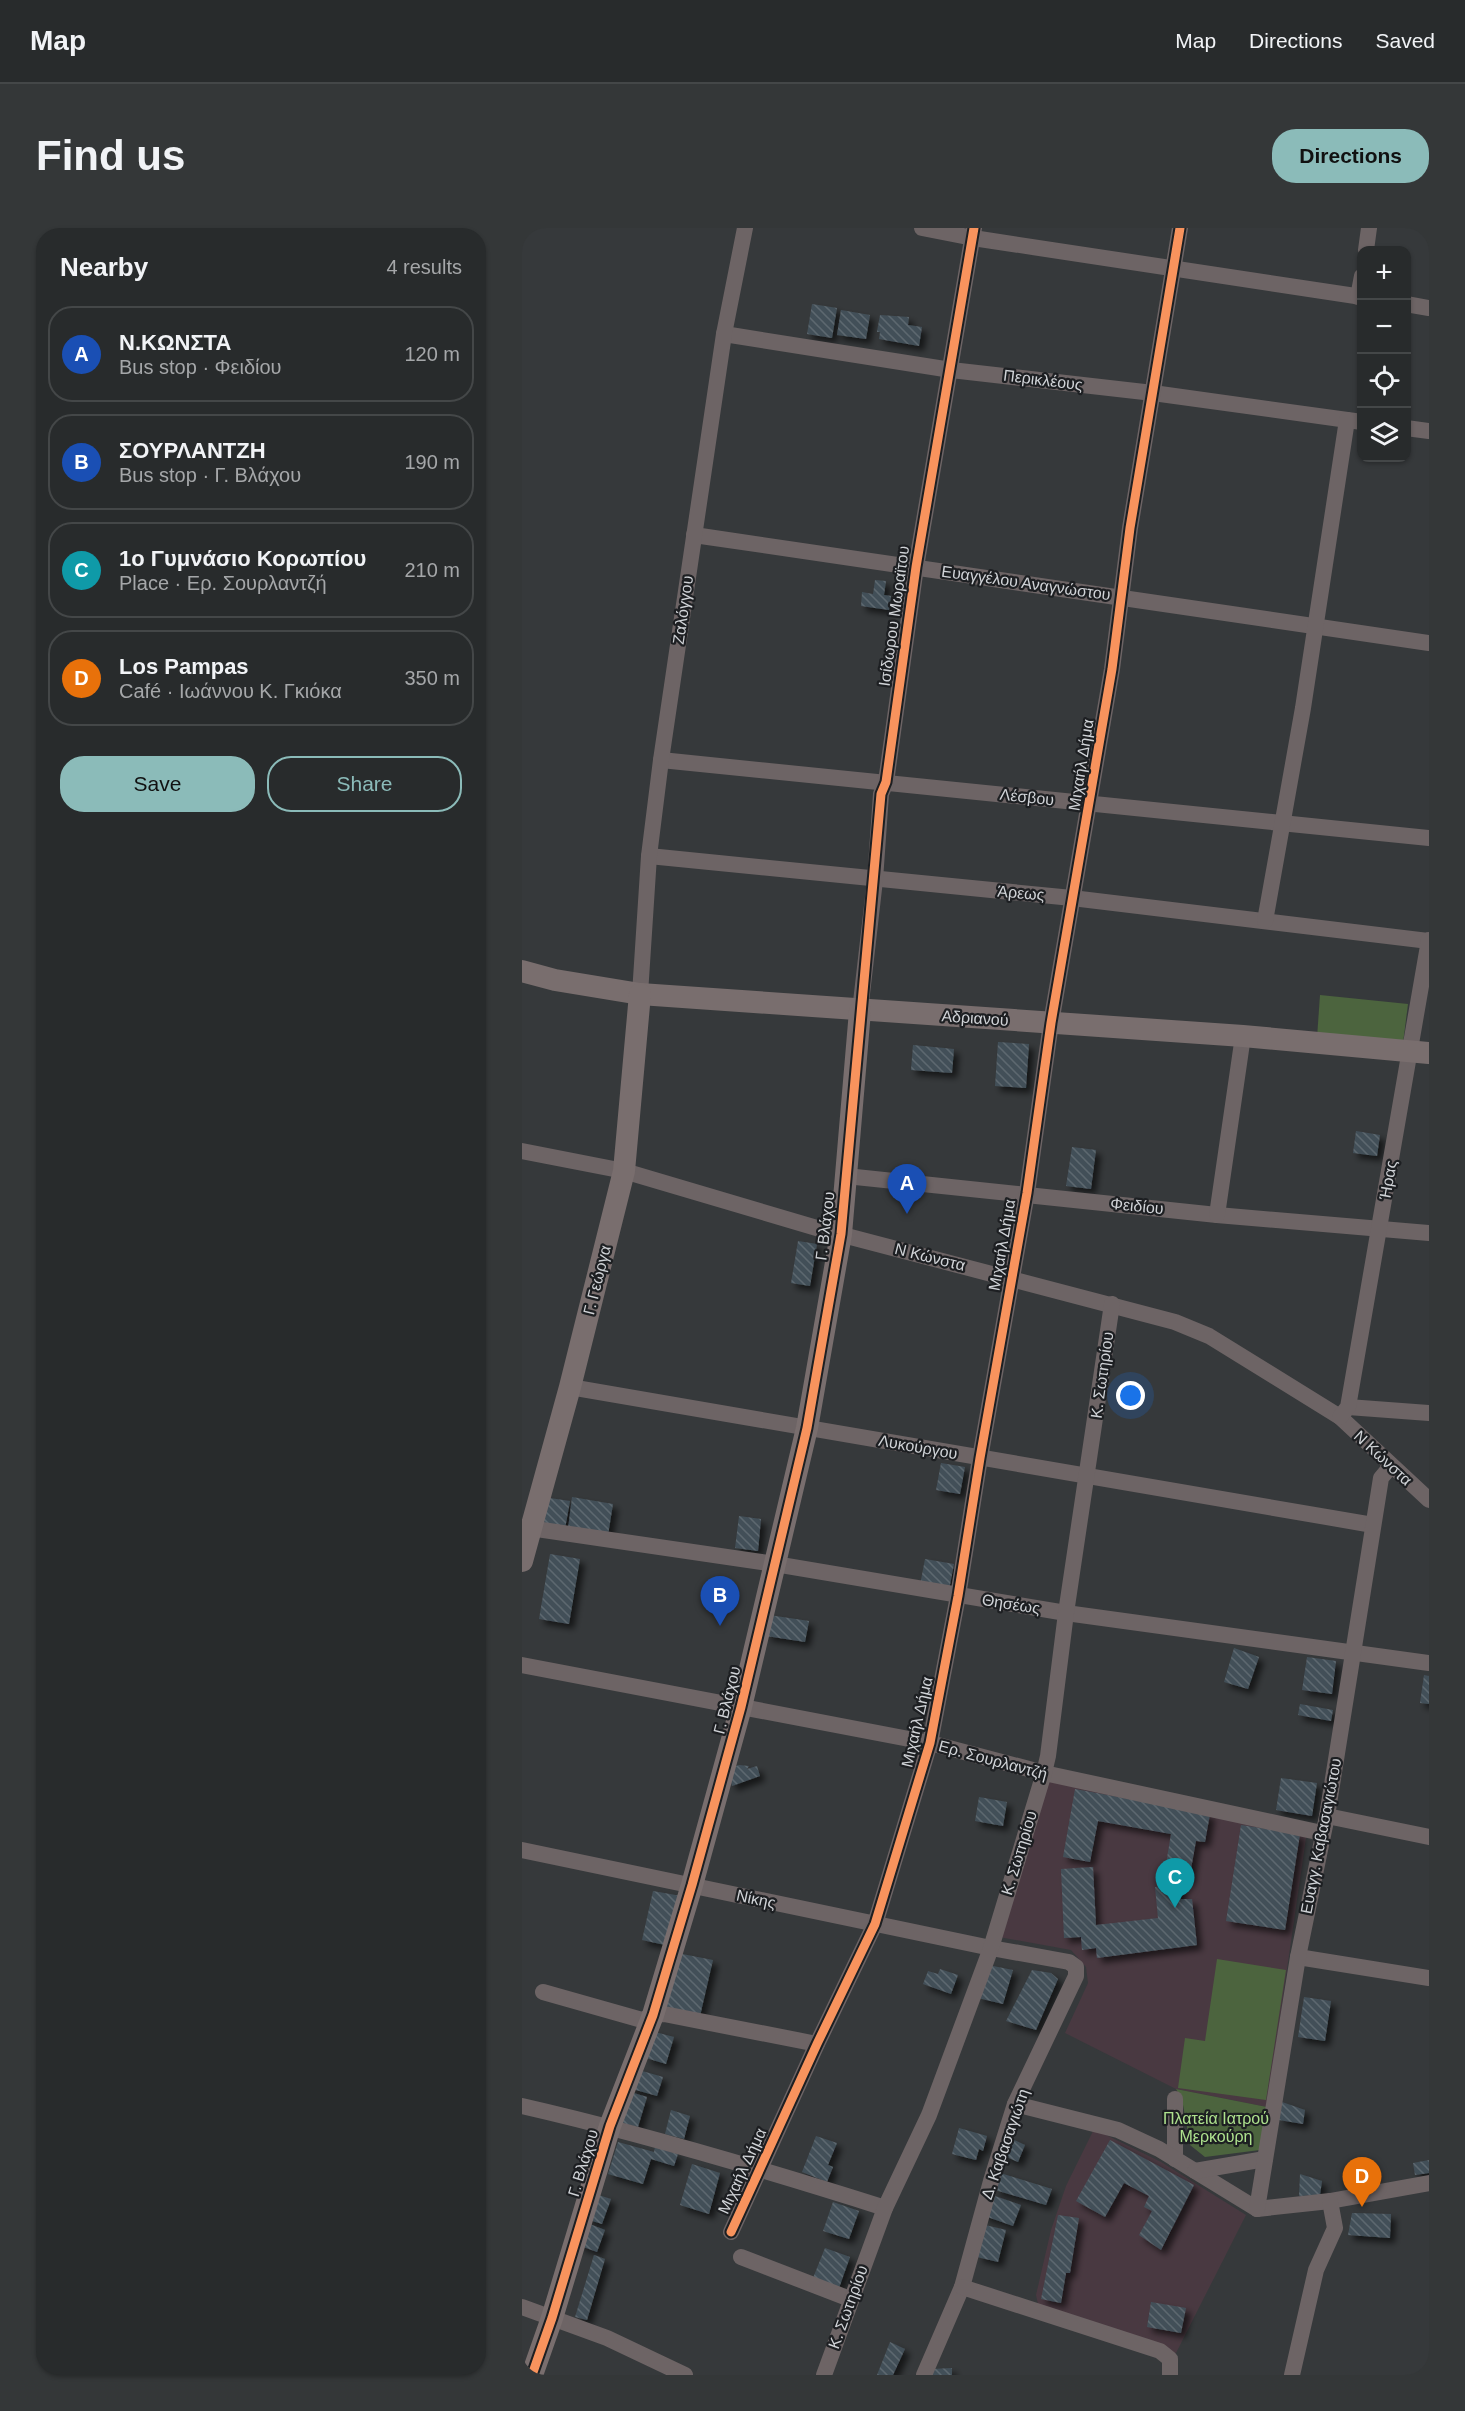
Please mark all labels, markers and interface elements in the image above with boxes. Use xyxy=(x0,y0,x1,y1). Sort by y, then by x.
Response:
text: Map xyxy=(30,25,86,56)
text: Map xyxy=(1175,29,1216,52)
text: Directions xyxy=(1249,29,1342,52)
text: Saved xyxy=(1375,29,1435,52)
button: Directions xyxy=(1272,129,1429,183)
text: Find us xyxy=(36,132,185,179)
map controls xyxy=(1357,246,1411,462)
button: + xyxy=(1357,246,1411,300)
text: Nearby xyxy=(60,252,148,282)
text: 4 results xyxy=(386,256,462,278)
button: − xyxy=(1357,300,1411,354)
text: Ν.ΚΩΝΣΤΑ xyxy=(119,330,231,355)
text: A xyxy=(74,343,89,365)
text: 120 m xyxy=(404,343,460,365)
button: locate xyxy=(1357,354,1411,408)
text: Bus stop · Φειδίου xyxy=(119,356,282,378)
street label: Περικλέους xyxy=(1002,367,1084,393)
button: layers xyxy=(1357,408,1411,462)
text: ΣΟΥΡΛΑΝΤΖΗ xyxy=(119,438,266,463)
text: B xyxy=(74,451,89,473)
text: 190 m xyxy=(404,451,460,473)
text: Bus stop · Γ. Βλάχου xyxy=(119,464,301,486)
street label: Ισίδωρου Μωραϊτου xyxy=(876,545,912,687)
text: 1ο Γυμνάσιο Κορωπίου xyxy=(119,546,366,571)
text: C xyxy=(74,559,89,581)
text: 210 m xyxy=(404,559,460,581)
street label: Ευαγγέλου Αναγνώστου xyxy=(940,563,1112,603)
text: Place · Ερ. Σουρλαντζή xyxy=(119,572,327,594)
street label: Ζαλόγγου xyxy=(670,574,696,646)
text: Los Pampas xyxy=(119,654,249,679)
text: D xyxy=(74,667,89,689)
text: 350 m xyxy=(404,667,460,689)
text: Café · Ιωάννου Κ. Γκιόκα xyxy=(119,680,342,702)
street label: Μιχαήλ Δήμα xyxy=(1065,718,1097,812)
button: Save xyxy=(60,756,255,812)
button: Share xyxy=(267,756,462,812)
street label: Λέσβου xyxy=(999,786,1055,808)
street label: Άρεως xyxy=(997,882,1045,904)
street label: Αδριανού xyxy=(941,1007,1009,1029)
street label: Ήρας xyxy=(1376,1159,1400,1202)
pin: A xyxy=(888,1164,926,1214)
street label: Γ. Βλάχου xyxy=(812,1191,838,1261)
street label: Φειδίου xyxy=(1109,1195,1165,1217)
street label: Μιχαήλ Δήμα xyxy=(986,1198,1018,1292)
street label: Ν Κώνστα xyxy=(893,1240,967,1274)
street label: Γ. Γεώργα xyxy=(580,1244,614,1316)
street label: Κ. Σωτηρίου xyxy=(1088,1331,1116,1419)
your location xyxy=(1116,1381,1145,1410)
street label: Ν Κώνστα xyxy=(1351,1427,1415,1489)
street label: Λυκούργου xyxy=(877,1432,959,1462)
pin: B xyxy=(700,1576,740,1626)
street label: Θησέως xyxy=(981,1591,1042,1617)
street label: Γ. Βλάχου xyxy=(710,1664,744,1736)
street label: Μιχαήλ Δήμα xyxy=(898,1675,936,1769)
street label: Ερ. Σουρλαντζή xyxy=(937,1737,1049,1784)
street label: Ευαγγ. Καβασαγιώτου xyxy=(1298,1757,1344,1915)
street label: Κ. Σωτηρίου xyxy=(998,1809,1040,1897)
pin: C xyxy=(1156,1858,1194,1908)
street label: Νίκης xyxy=(735,1887,777,1912)
street label: Δ. Καβασαγιώτη xyxy=(978,2086,1032,2202)
park label: Πλατεία Ιατρού Μερκούρη xyxy=(1163,2110,1269,2145)
street label: Μιχαήλ Δήμα xyxy=(715,2125,769,2217)
street label: Γ. Βλάχου xyxy=(565,2127,601,2199)
pin: D xyxy=(1342,2158,1382,2207)
street label: Κ. Σωτηρίου xyxy=(825,2263,871,2351)

